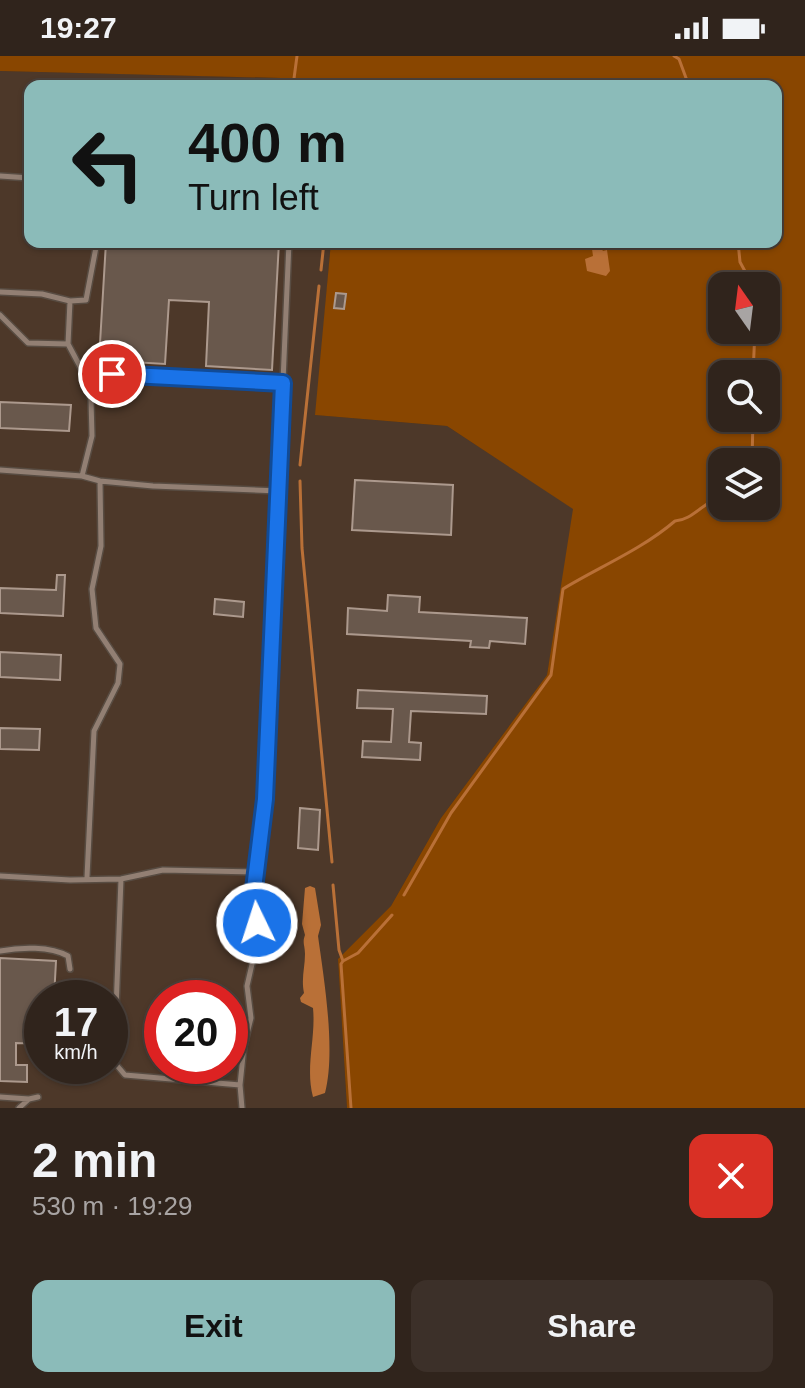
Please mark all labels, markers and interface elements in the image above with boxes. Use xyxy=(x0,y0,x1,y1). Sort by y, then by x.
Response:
text: 19:27 xyxy=(40,11,117,44)
text: 400 m xyxy=(188,111,347,174)
icon: left xyxy=(56,112,160,216)
text: Turn left xyxy=(188,177,319,218)
north arrow xyxy=(708,272,780,344)
map controls xyxy=(708,272,780,520)
pin xyxy=(78,340,146,408)
icon: arrive xyxy=(90,352,134,396)
button: search xyxy=(708,360,780,432)
button: layers xyxy=(708,448,780,520)
position arrow xyxy=(215,881,299,965)
speed limit sign: 20 xyxy=(144,980,248,1084)
text: 17 xyxy=(54,1000,98,1044)
text: km/h xyxy=(54,1041,98,1063)
text: 2 min xyxy=(32,1134,157,1187)
button: close xyxy=(689,1134,773,1218)
text: 530 m · 19:29 xyxy=(32,1191,192,1221)
button: Exit xyxy=(32,1280,395,1372)
button: Share xyxy=(411,1280,773,1372)

